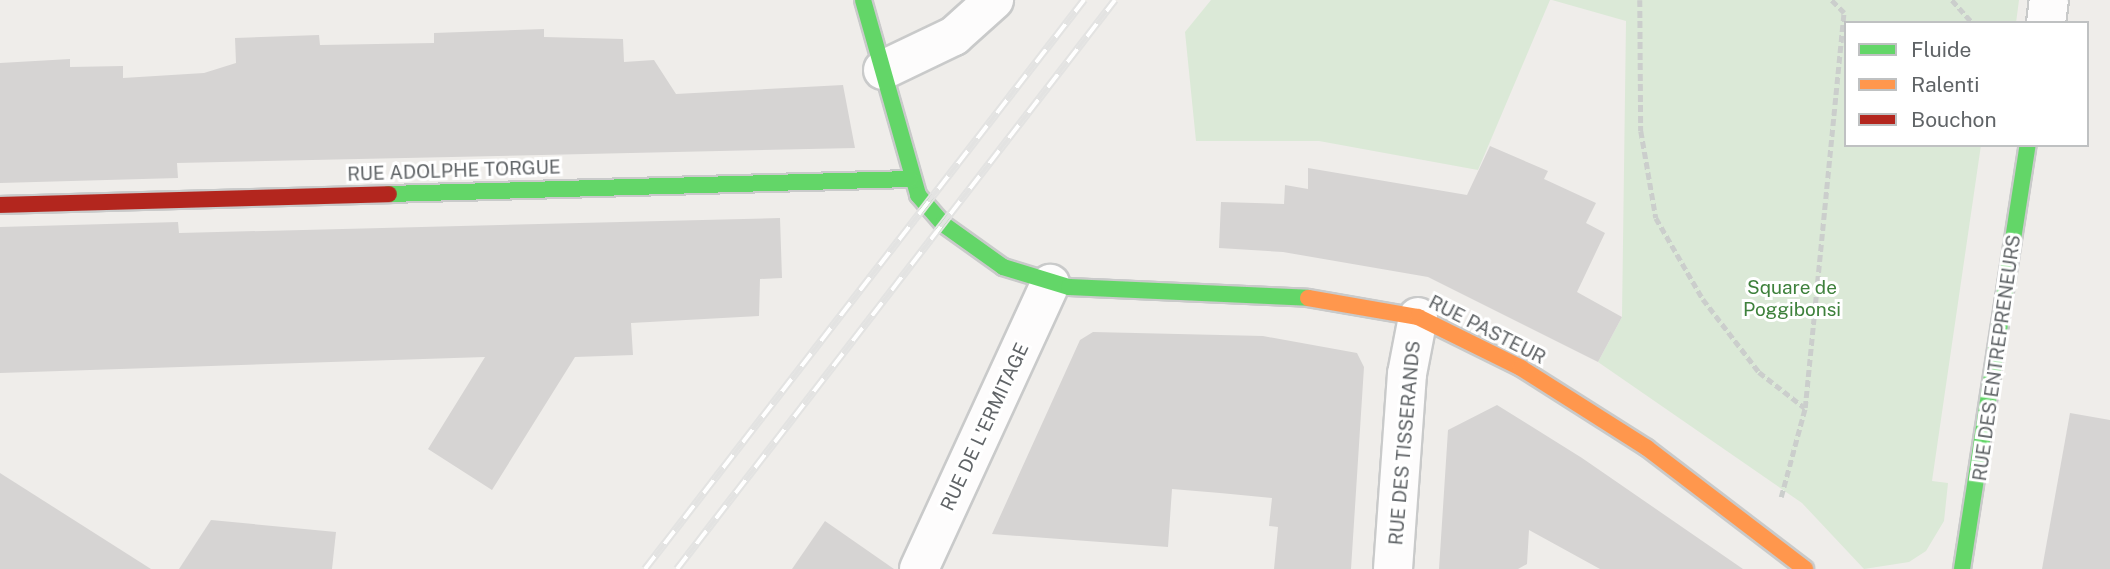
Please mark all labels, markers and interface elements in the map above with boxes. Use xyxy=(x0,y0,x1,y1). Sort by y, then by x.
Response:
legend xyxy=(1844,21,2089,147)
text: Fluide xyxy=(1911,37,1971,62)
text: Ralenti xyxy=(1911,72,1979,97)
text: Bouchon xyxy=(1911,107,1997,132)
street label: RUE ADOLPHE TORGUE xyxy=(347,156,561,186)
street label: RUE DES ENTREPRENEURS xyxy=(1968,233,2026,483)
park label: Square de Poggibonsi xyxy=(1743,277,1841,321)
street label: RUE PASTEUR xyxy=(1425,291,1549,369)
street label: RUE DE L'ERMITAGE xyxy=(936,339,1034,515)
street label: RUE DES TISSERANDS xyxy=(1385,340,1425,546)

